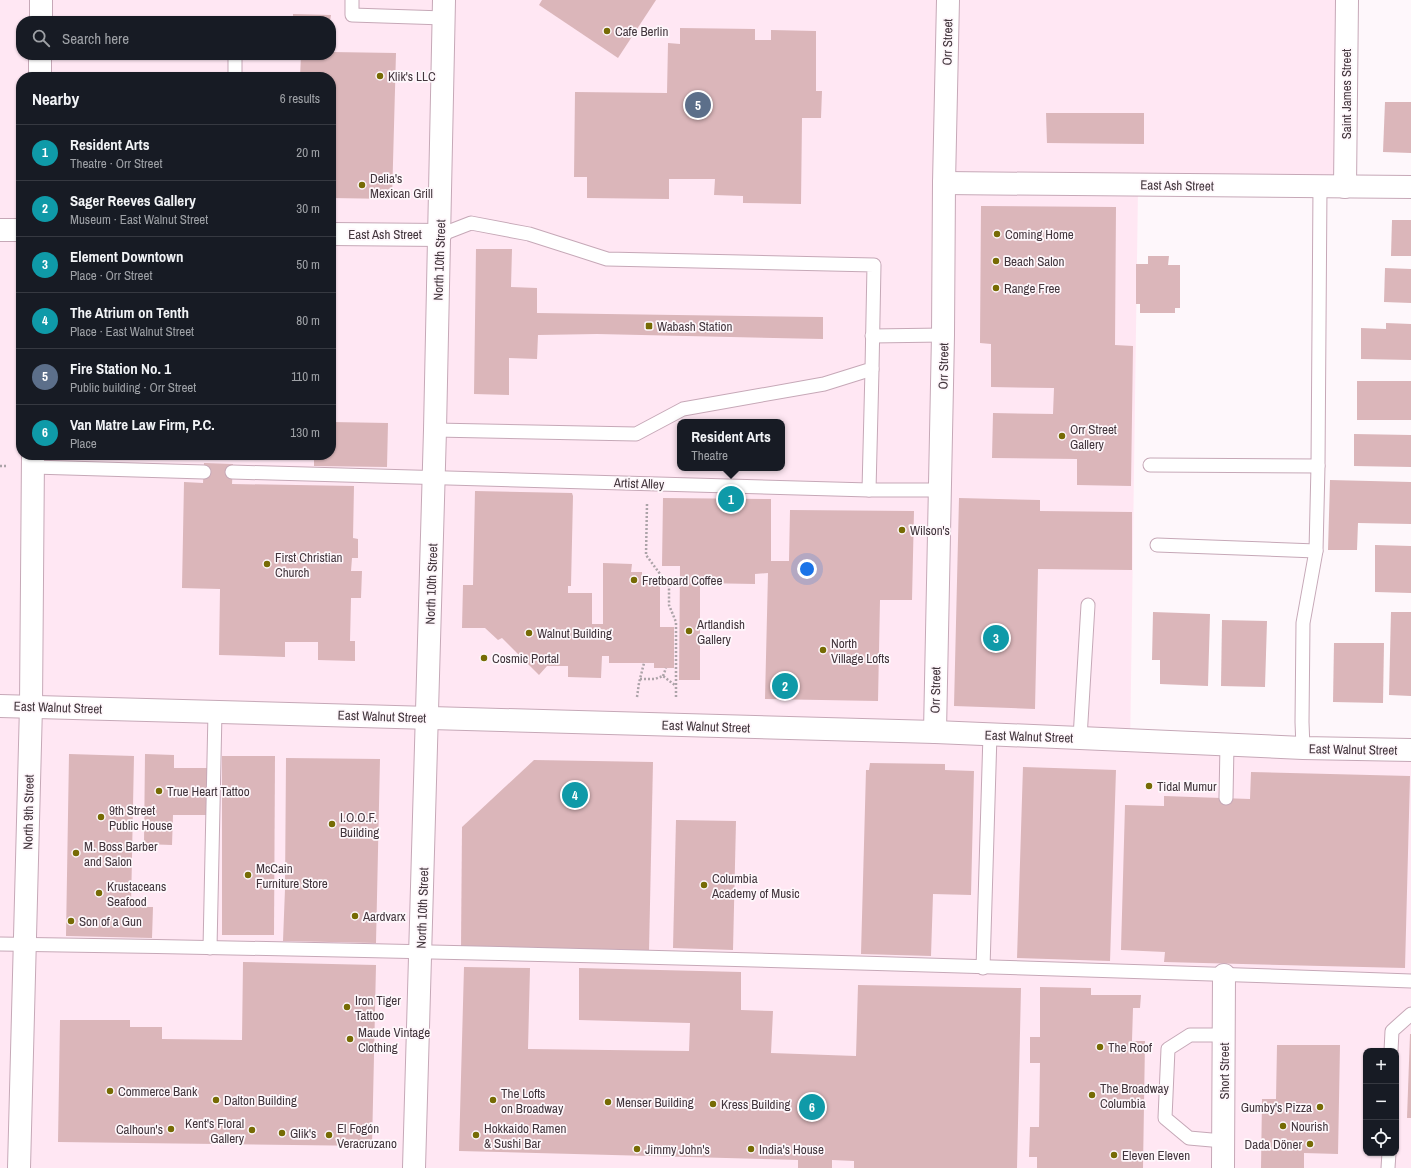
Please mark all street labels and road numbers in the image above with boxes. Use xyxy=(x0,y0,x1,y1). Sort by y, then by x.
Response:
street label: Orr Street xyxy=(939,18,956,66)
street label: Saint James Street xyxy=(1338,49,1355,139)
street label: East Ash Street xyxy=(1140,176,1214,195)
street label: North 10th Street xyxy=(430,219,449,301)
street label: East Ash Street xyxy=(348,226,422,243)
street label: Orr Street xyxy=(935,342,952,390)
street label: Artist Alley xyxy=(613,474,665,493)
street label: North 10th Street xyxy=(422,543,441,625)
street label: Orr Street xyxy=(927,666,944,714)
street label: East Walnut Street xyxy=(13,697,103,718)
street label: East Walnut Street xyxy=(337,706,427,727)
street label: East Walnut Street xyxy=(661,716,751,737)
street label: East Walnut Street xyxy=(984,726,1074,747)
street label: East Walnut Street xyxy=(1309,740,1397,759)
street label: North 9th Street xyxy=(19,774,38,850)
street label: North 10th Street xyxy=(413,867,432,949)
street label: Short Street xyxy=(1216,1043,1233,1099)

